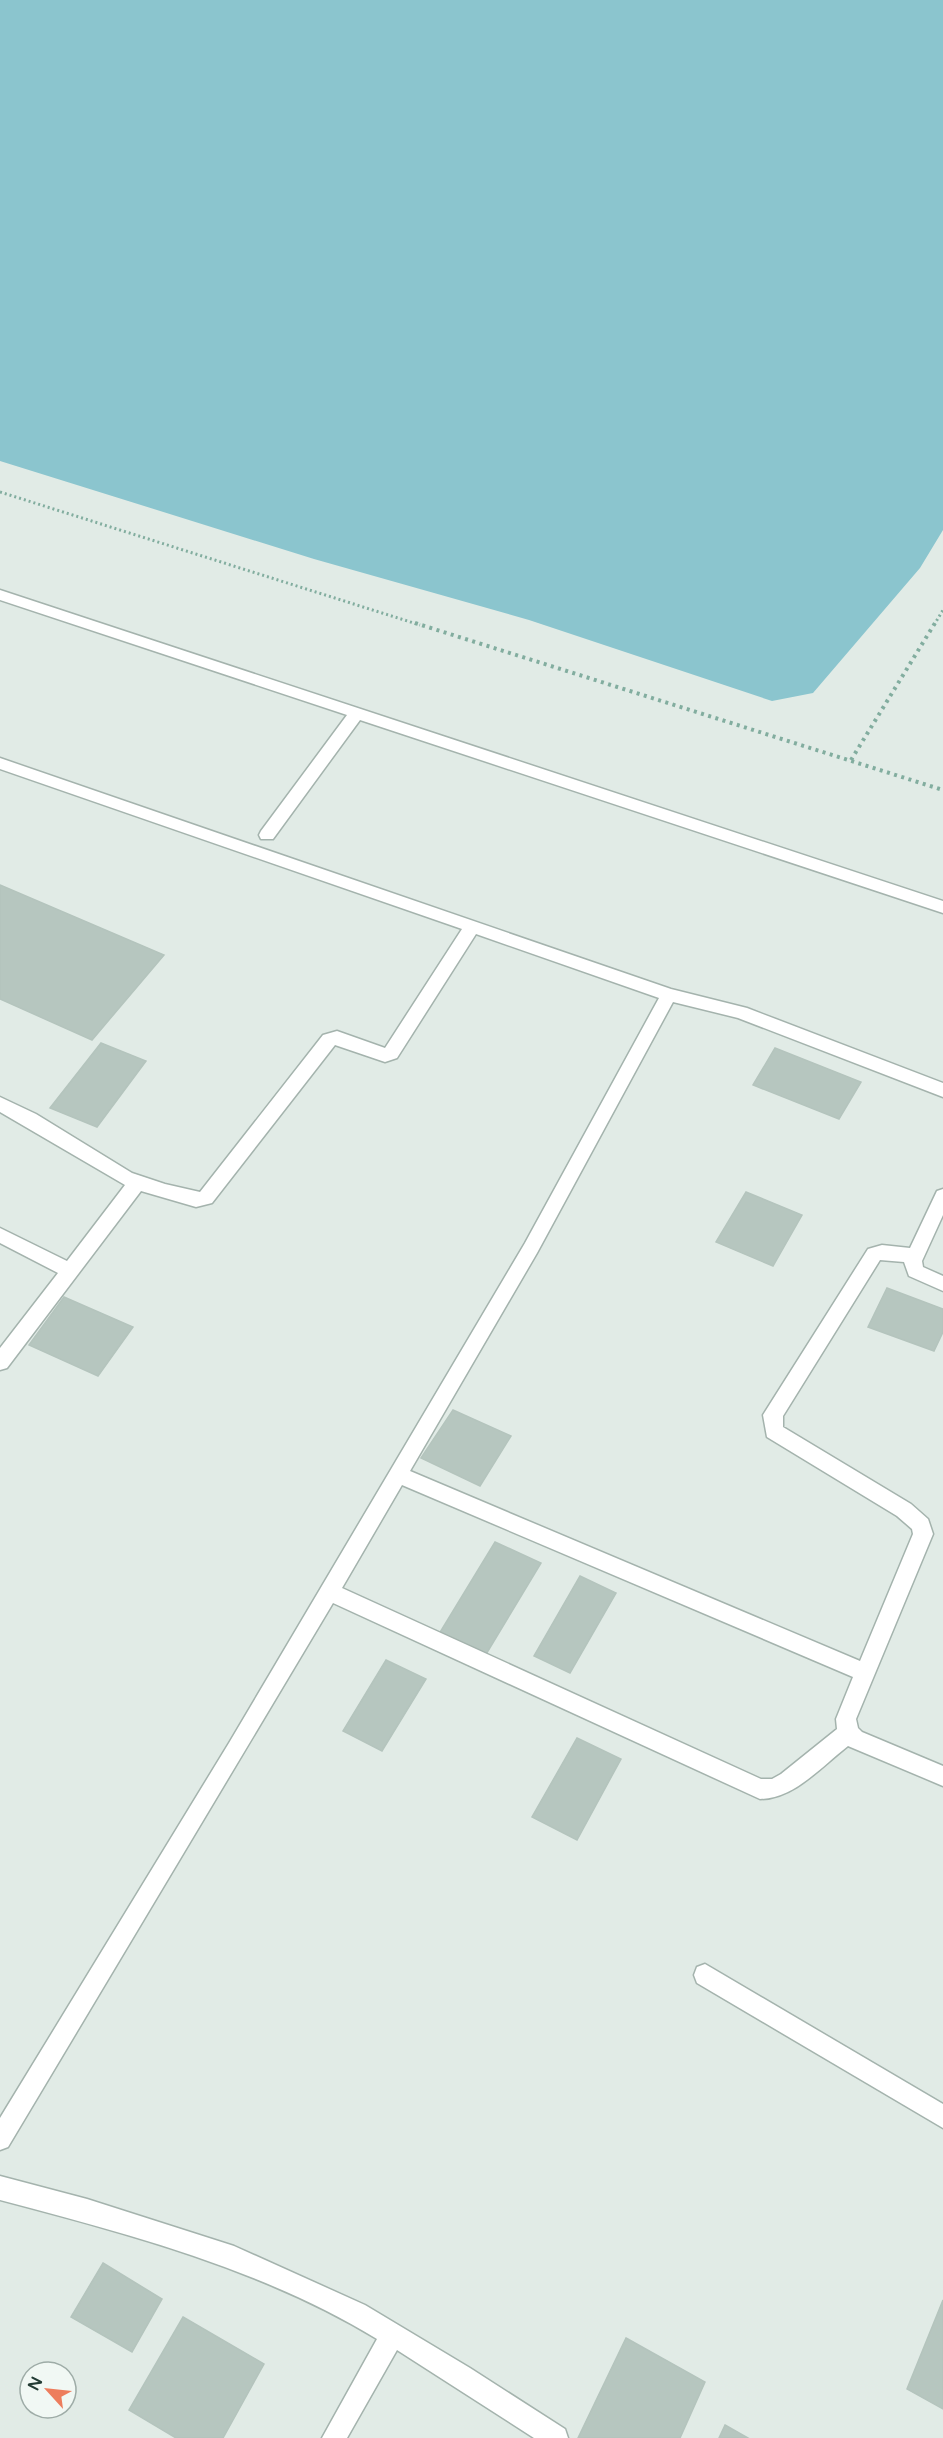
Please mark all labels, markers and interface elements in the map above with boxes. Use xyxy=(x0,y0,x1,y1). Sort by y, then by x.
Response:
north arrow xyxy=(18,2360,78,2420)
text: N xyxy=(24,2373,47,2394)

